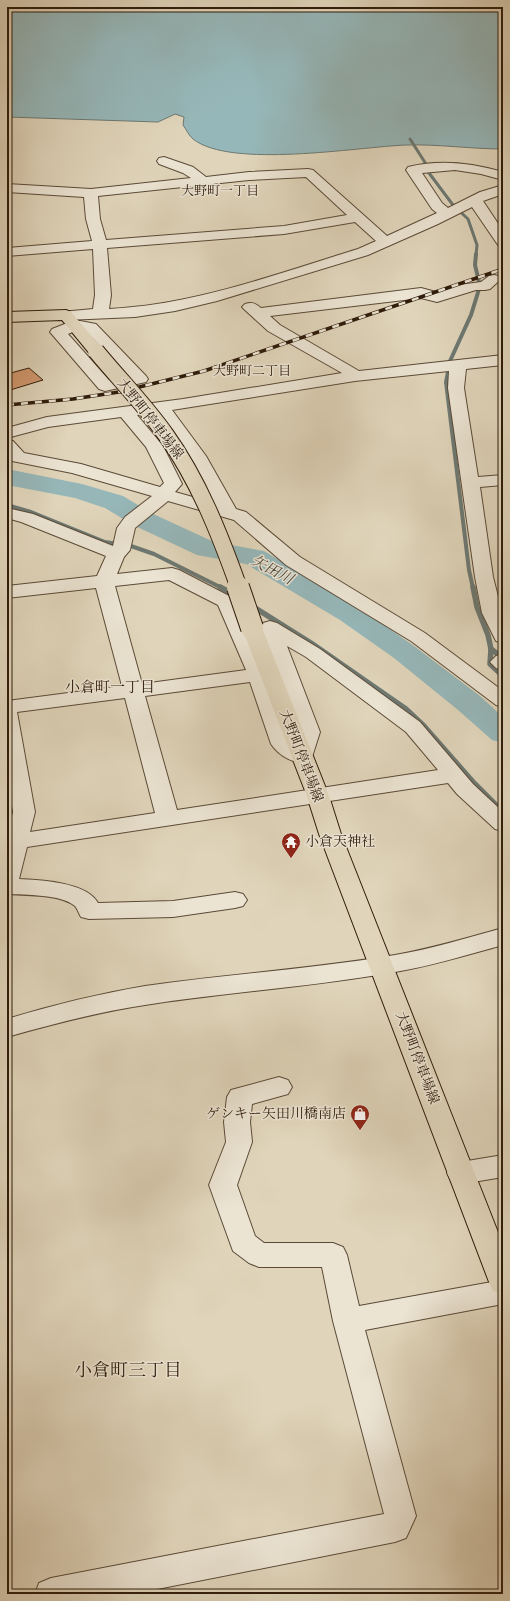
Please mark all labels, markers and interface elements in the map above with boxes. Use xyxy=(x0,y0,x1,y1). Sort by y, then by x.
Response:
district label: 大野町一丁目 xyxy=(181,183,259,199)
district label: 大野町二丁目 xyxy=(213,363,291,379)
street label: 大野町停車場線 xyxy=(113,375,187,463)
water label: 矢田川 xyxy=(248,551,298,590)
district label: 小倉町一丁目 xyxy=(65,678,155,697)
street label: 大野町停車場線 xyxy=(275,707,327,805)
temple icon: 小倉天神社 xyxy=(280,831,302,859)
place label: 小倉天神社 xyxy=(305,833,375,851)
street label: 大野町停車場線 xyxy=(391,1009,443,1107)
shop icon: ゲンキー矢田川橋南店 xyxy=(349,1103,371,1131)
place label: ゲンキー矢田川橋南店 xyxy=(206,1105,346,1123)
district label: 小倉町三丁目 xyxy=(74,1359,182,1382)

